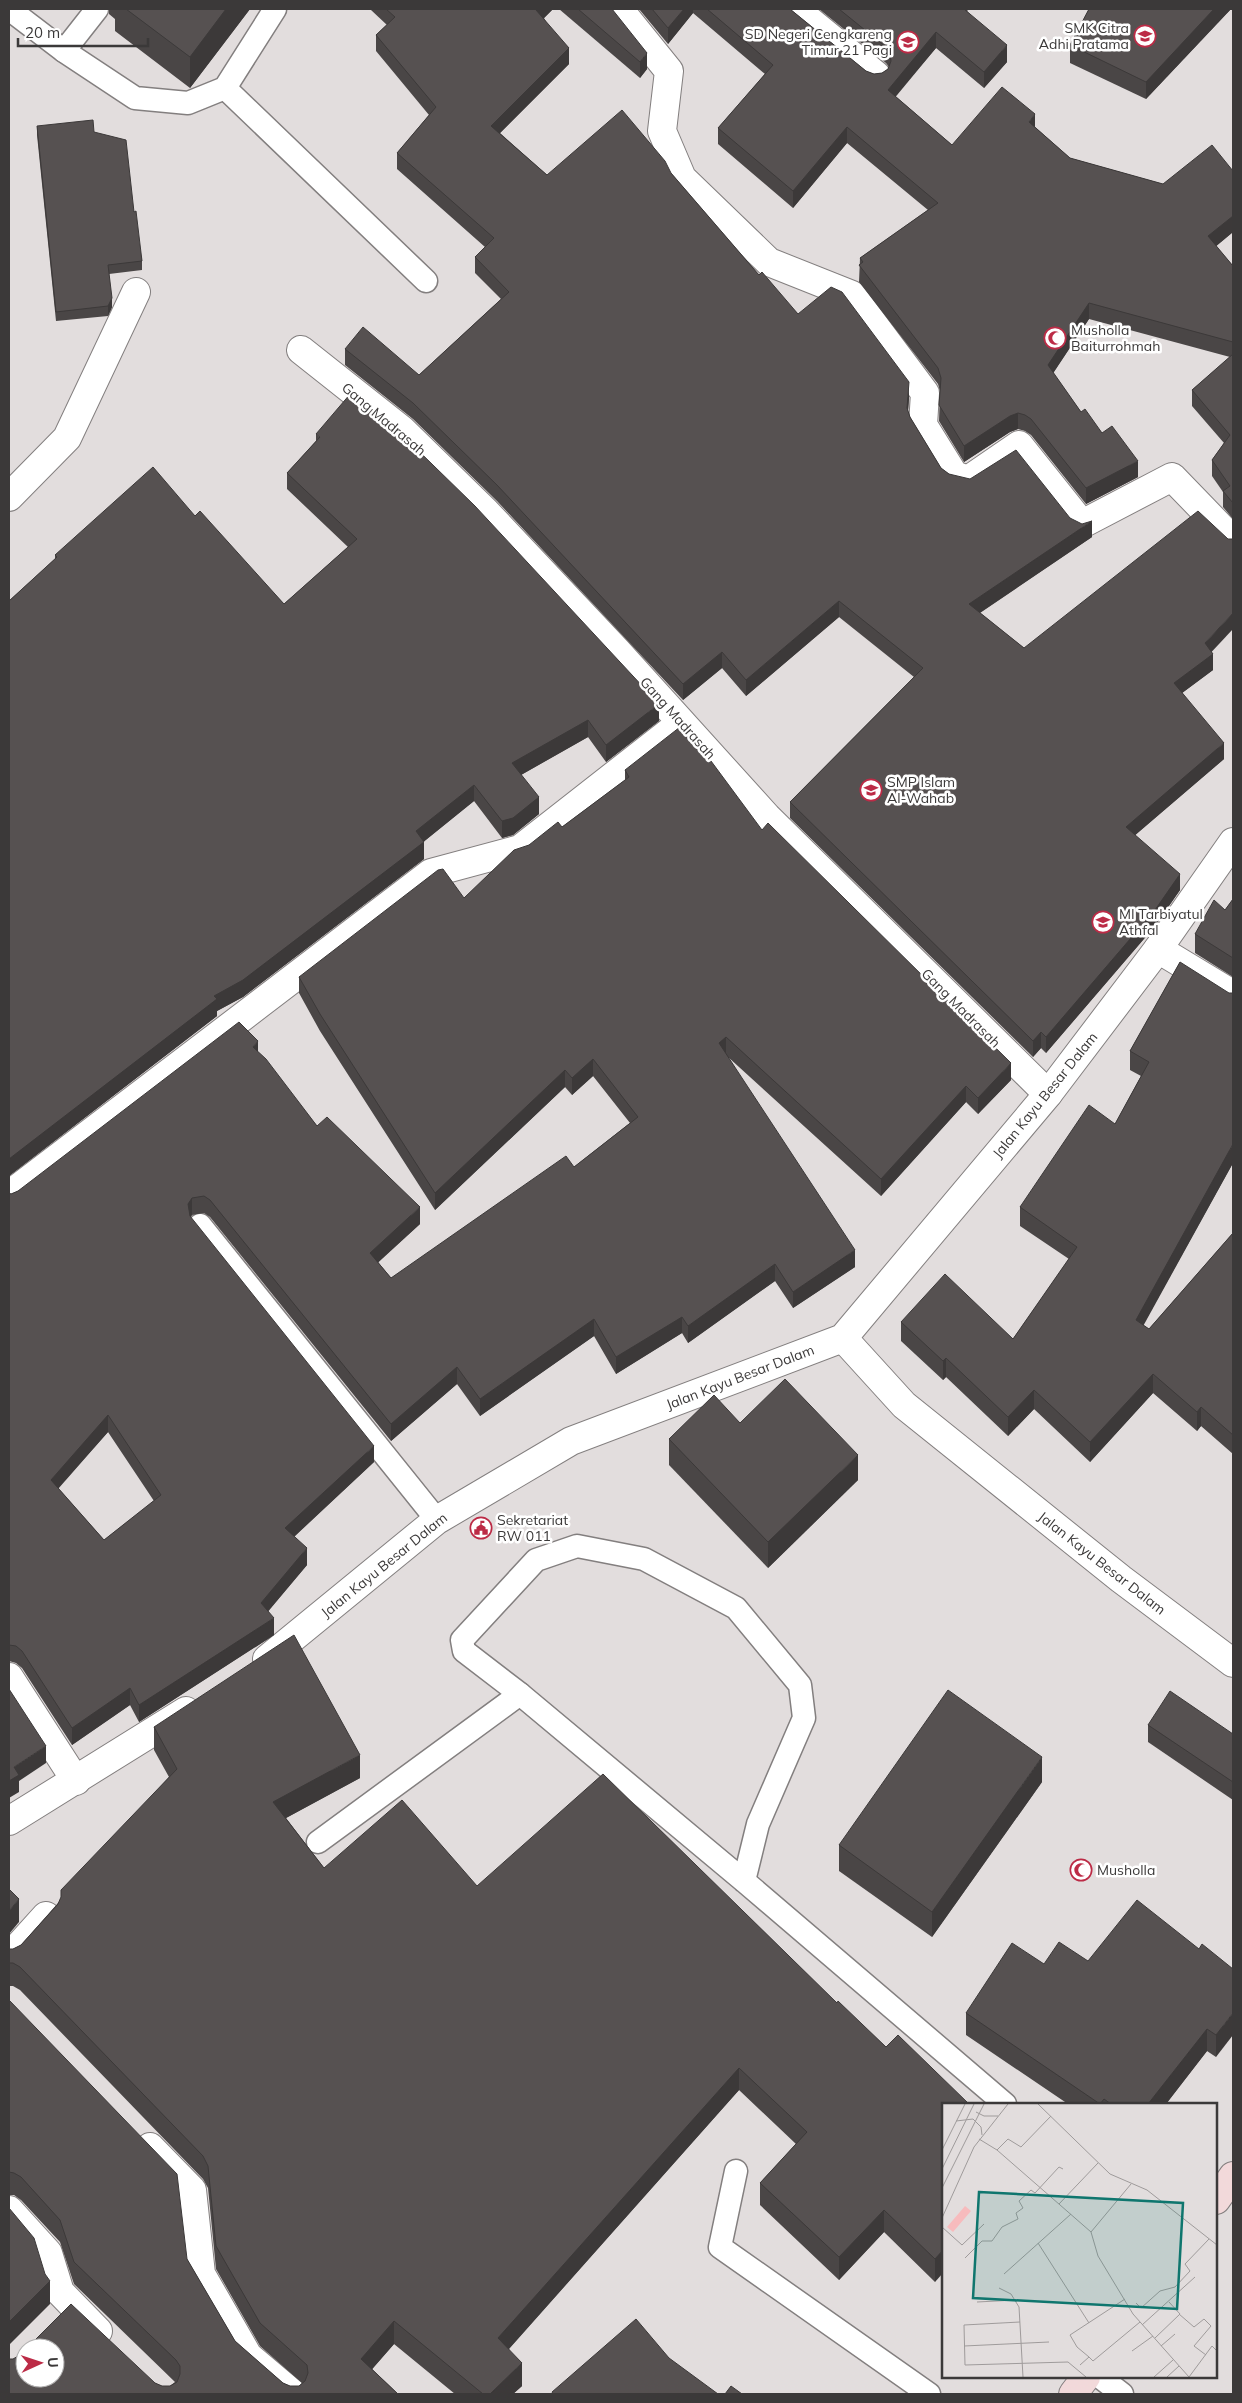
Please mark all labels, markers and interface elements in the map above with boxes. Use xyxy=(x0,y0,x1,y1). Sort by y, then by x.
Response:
scale bar xyxy=(18,15,148,47)
place label: SMK Citra Adhi Pratama xyxy=(1039,19,1129,53)
text: 20 m xyxy=(25,23,60,42)
school or university icon: SMK Citra Adhi Pratama xyxy=(1133,24,1157,48)
place label: SD Negeri Cengkareng Timur 21 Pagi xyxy=(745,25,892,59)
school or university icon: SD Negeri Cengkareng Timur 21 Pagi xyxy=(896,30,920,54)
place label: Musholla Baiturrohmah xyxy=(1071,321,1160,355)
mosque icon: Musholla Baiturrohmah xyxy=(1043,326,1067,350)
street label: Gang Madrasah xyxy=(338,378,430,460)
street label: Gang Madrasah xyxy=(636,673,720,763)
place label: SMP Islam Al-Wahab xyxy=(887,773,955,807)
school or university icon: SMP Islam Al-Wahab xyxy=(859,778,883,802)
place label: MI Tarbiyatul Athfal xyxy=(1119,905,1203,939)
school or university icon: MI Tarbiyatul Athfal xyxy=(1091,910,1115,934)
street label: Gang Madrasah xyxy=(918,965,1004,1051)
street label: Jalan Kayu Besar Dalam xyxy=(989,1028,1101,1162)
street label: Jalan Kayu Besar Dalam xyxy=(663,1340,817,1414)
street label: Jalan Kayu Besar Dalam xyxy=(1035,1508,1169,1618)
street label: Jalan Kayu Besar Dalam xyxy=(317,1509,451,1621)
place label: Sekretariat RW 011 xyxy=(497,1511,568,1545)
public building icon: Sekretariat RW 011 xyxy=(469,1516,493,1540)
mosque icon: Musholla xyxy=(1069,1858,1093,1882)
place label: Musholla xyxy=(1097,1861,1155,1879)
inset map xyxy=(942,2103,1217,2378)
north arrow xyxy=(15,2338,65,2388)
text: U xyxy=(44,2357,62,2368)

